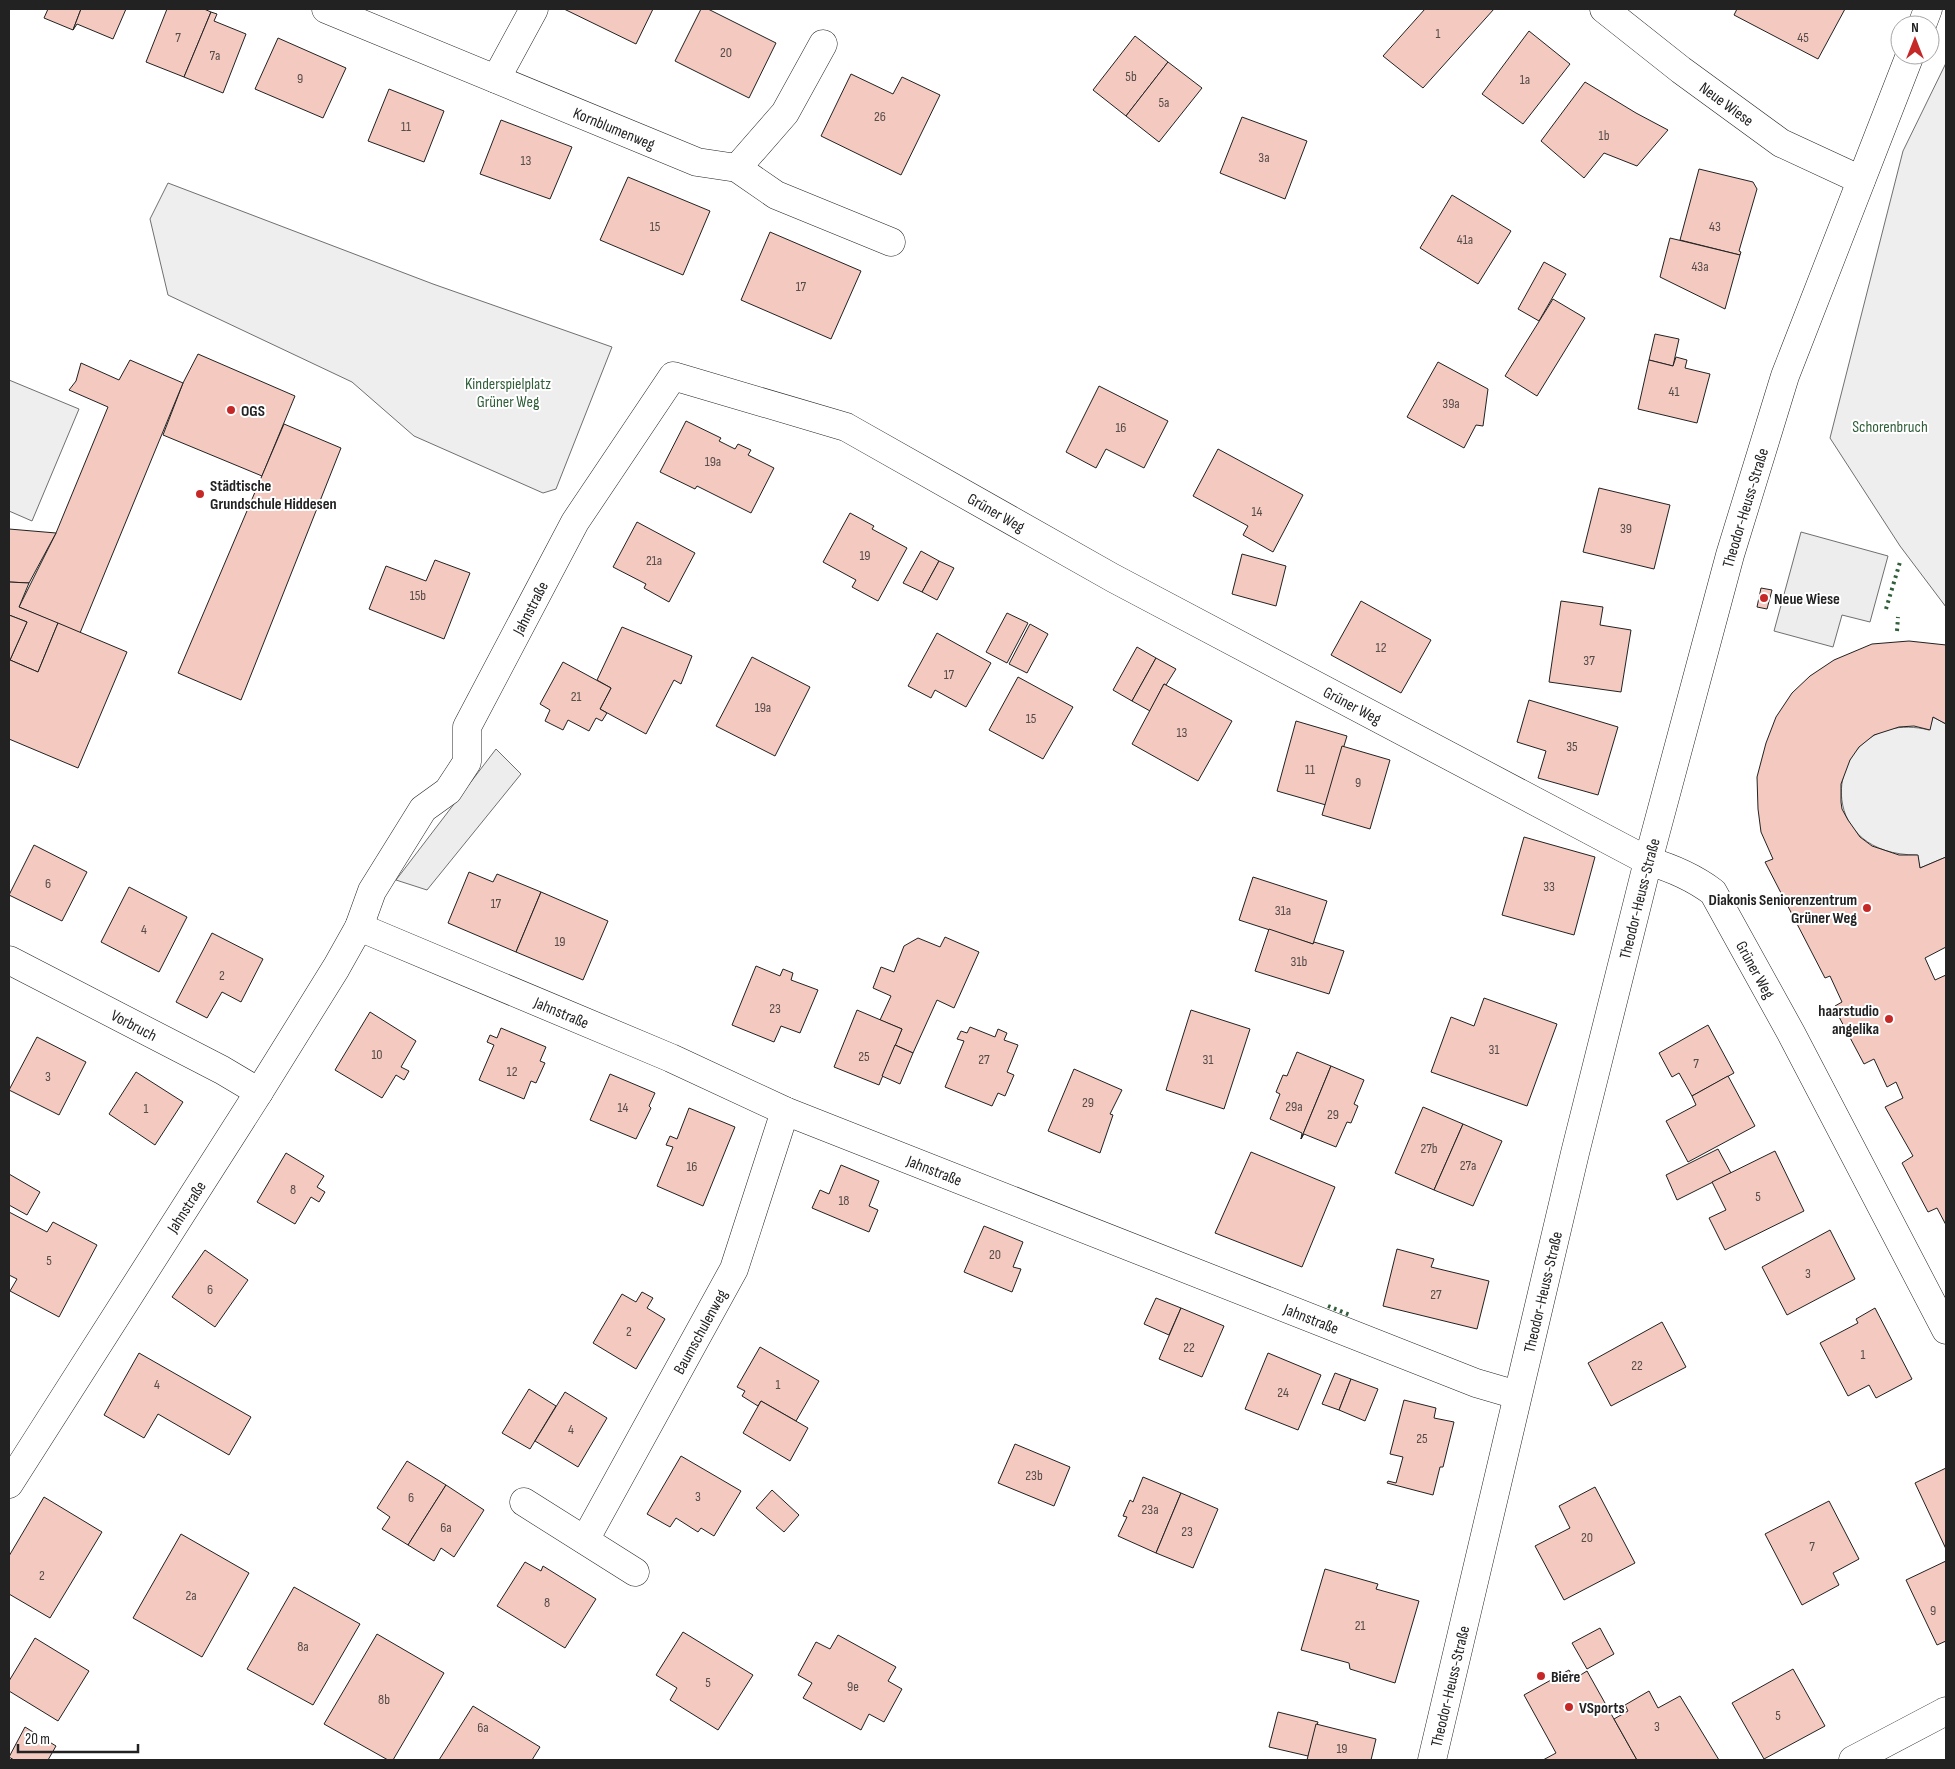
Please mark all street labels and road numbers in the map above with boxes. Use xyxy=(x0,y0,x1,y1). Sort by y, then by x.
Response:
street label: Neue Wiese xyxy=(1695,79,1757,131)
street label: Kornblumenweg xyxy=(570,104,658,155)
street label: Theodor-Heuss-Straße xyxy=(1719,446,1773,570)
street label: Grüner Weg xyxy=(964,490,1028,537)
street label: Jahnstraße xyxy=(509,579,553,639)
street label: Grüner Weg xyxy=(1320,683,1384,729)
street label: Theodor-Heuss-Straße xyxy=(1616,836,1665,961)
street label: Grüner Weg xyxy=(1731,938,1778,1002)
street label: Jahnstraße xyxy=(530,993,591,1033)
street label: Vorbruch xyxy=(107,1006,160,1046)
street label: Jahnstraße xyxy=(903,1152,964,1191)
street label: Jahnstraße xyxy=(163,1178,211,1238)
street label: Theodor-Heuss-Straße xyxy=(1520,1230,1567,1355)
street label: Baumschulenweg xyxy=(670,1286,732,1378)
street label: Jahnstraße xyxy=(1280,1300,1341,1339)
street label: Theodor-Heuss-Straße xyxy=(1427,1624,1474,1749)

